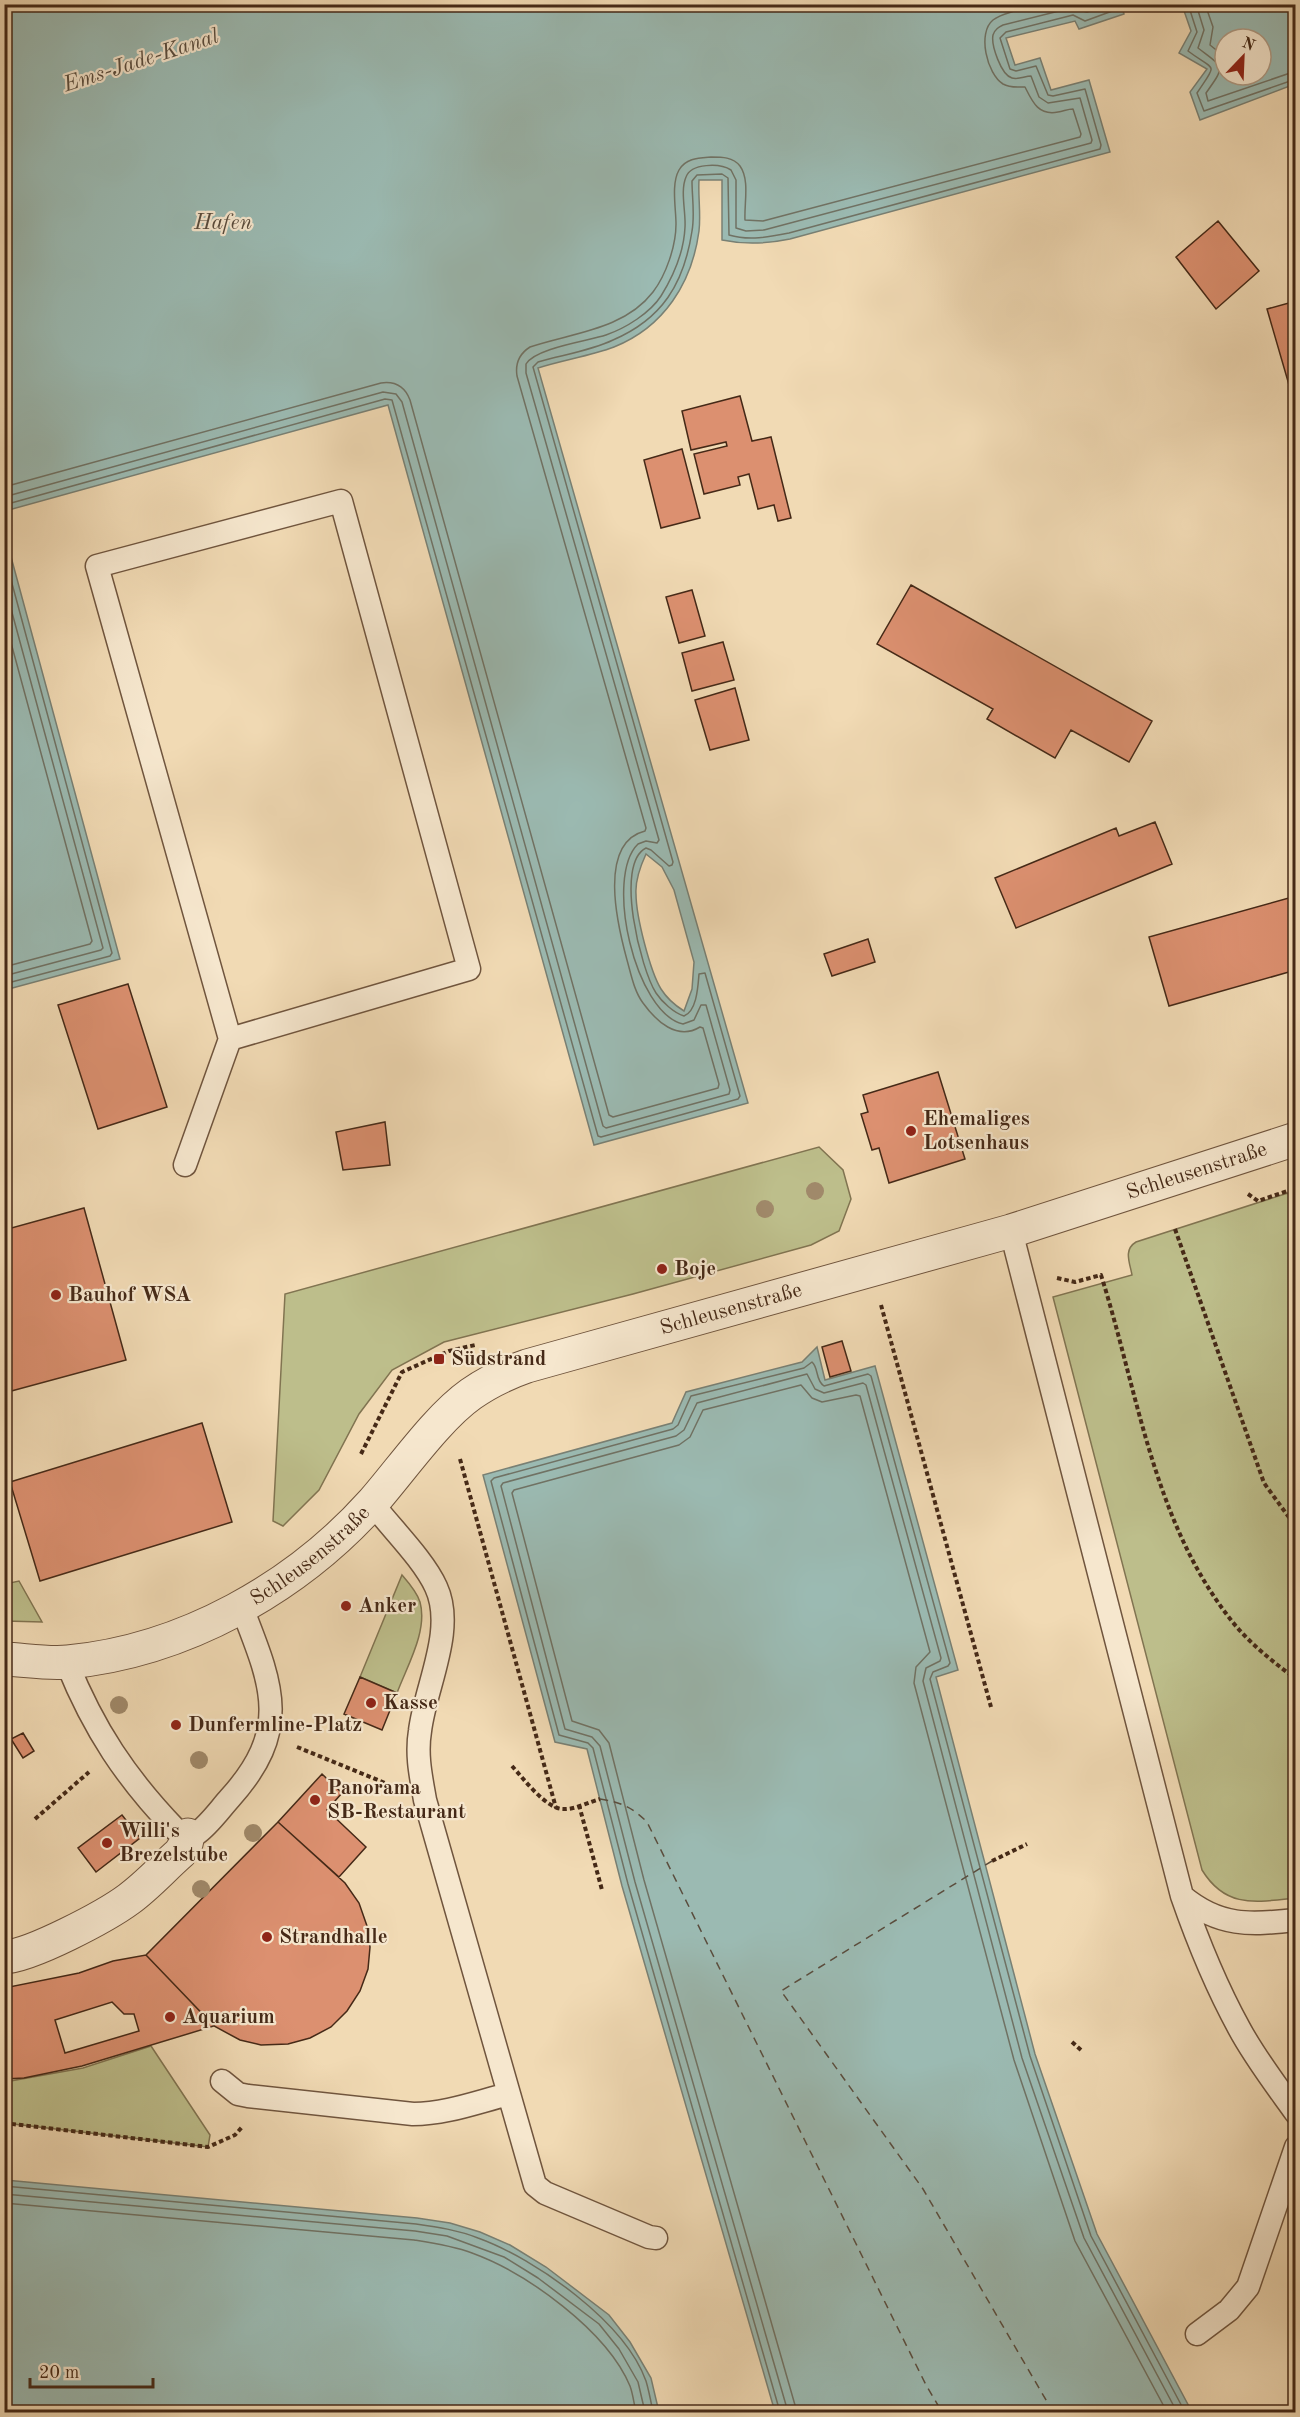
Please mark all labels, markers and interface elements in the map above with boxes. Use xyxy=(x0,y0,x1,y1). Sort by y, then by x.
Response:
water label: Ems-Jade-Kanal xyxy=(60,25,222,97)
north arrow xyxy=(1213,27,1273,87)
text: N xyxy=(1239,35,1258,55)
water label: Hafen xyxy=(193,212,252,234)
place label: Ehemaliges Lotsenhaus xyxy=(923,1109,1030,1154)
marker: Ehemaliges Lotsenhaus xyxy=(904,1124,918,1138)
street label: Schleusenstraße xyxy=(1124,1139,1270,1204)
place label: Boje xyxy=(674,1259,716,1280)
marker: Boje xyxy=(655,1262,669,1276)
street label: Schleusenstraße xyxy=(657,1279,804,1339)
place label: Bauhof WSA xyxy=(68,1285,191,1306)
marker: Bauhof WSA xyxy=(49,1288,63,1302)
place label: Südstrand xyxy=(451,1349,546,1370)
marker: Südstrand xyxy=(432,1352,446,1366)
street label: Schleusenstraße xyxy=(247,1502,374,1610)
place label: Anker xyxy=(358,1596,416,1617)
marker: Anker xyxy=(339,1599,353,1613)
place label: Kasse xyxy=(383,1693,438,1714)
marker: Kasse xyxy=(364,1696,378,1710)
place label: Dunfermline-Platz xyxy=(188,1715,362,1736)
marker: Dunfermline-Platz xyxy=(169,1718,183,1732)
place label: Panorama SB-Restaurant xyxy=(327,1778,466,1823)
marker: Panorama SB-Restaurant xyxy=(308,1793,322,1807)
place label: Willi's Brezelstube xyxy=(119,1821,228,1866)
marker: Willi's Brezelstube xyxy=(100,1836,114,1850)
place label: Strandhalle xyxy=(279,1927,388,1948)
marker: Strandhalle xyxy=(260,1930,274,1944)
place label: Aquarium xyxy=(182,2007,275,2028)
marker: Aquarium xyxy=(163,2010,177,2024)
scale bar xyxy=(30,2351,153,2389)
text: 20 m xyxy=(39,2364,79,2382)

